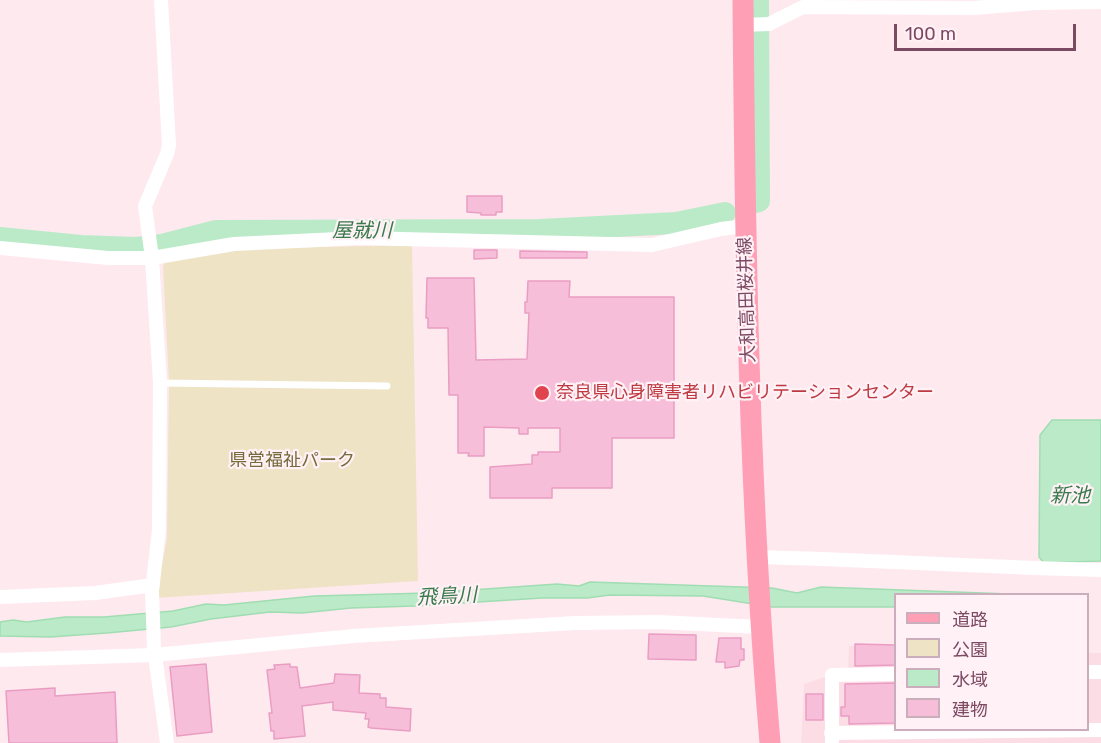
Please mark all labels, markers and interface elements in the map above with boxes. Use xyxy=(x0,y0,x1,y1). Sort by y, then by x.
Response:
scale bar xyxy=(897,12,1078,50)
text: 100 m xyxy=(905,23,956,45)
water label: 屋就川 xyxy=(332,219,392,243)
street label: 大和高田桜井線 xyxy=(734,237,760,363)
place label: 奈良県心身障害者リハビリテーションセンター xyxy=(556,382,934,404)
marker: 奈良県心身障害者リハビリテーションセンター xyxy=(533,384,551,402)
park label: 県営福祉パーク xyxy=(229,450,355,472)
water label: 新池 xyxy=(1050,484,1090,508)
water label: 飛鳥川 xyxy=(416,583,478,611)
legend xyxy=(894,593,1089,731)
text: 道路 xyxy=(952,609,988,631)
text: 公園 xyxy=(952,639,988,661)
text: 水域 xyxy=(952,669,988,691)
text: 建物 xyxy=(952,699,988,721)

